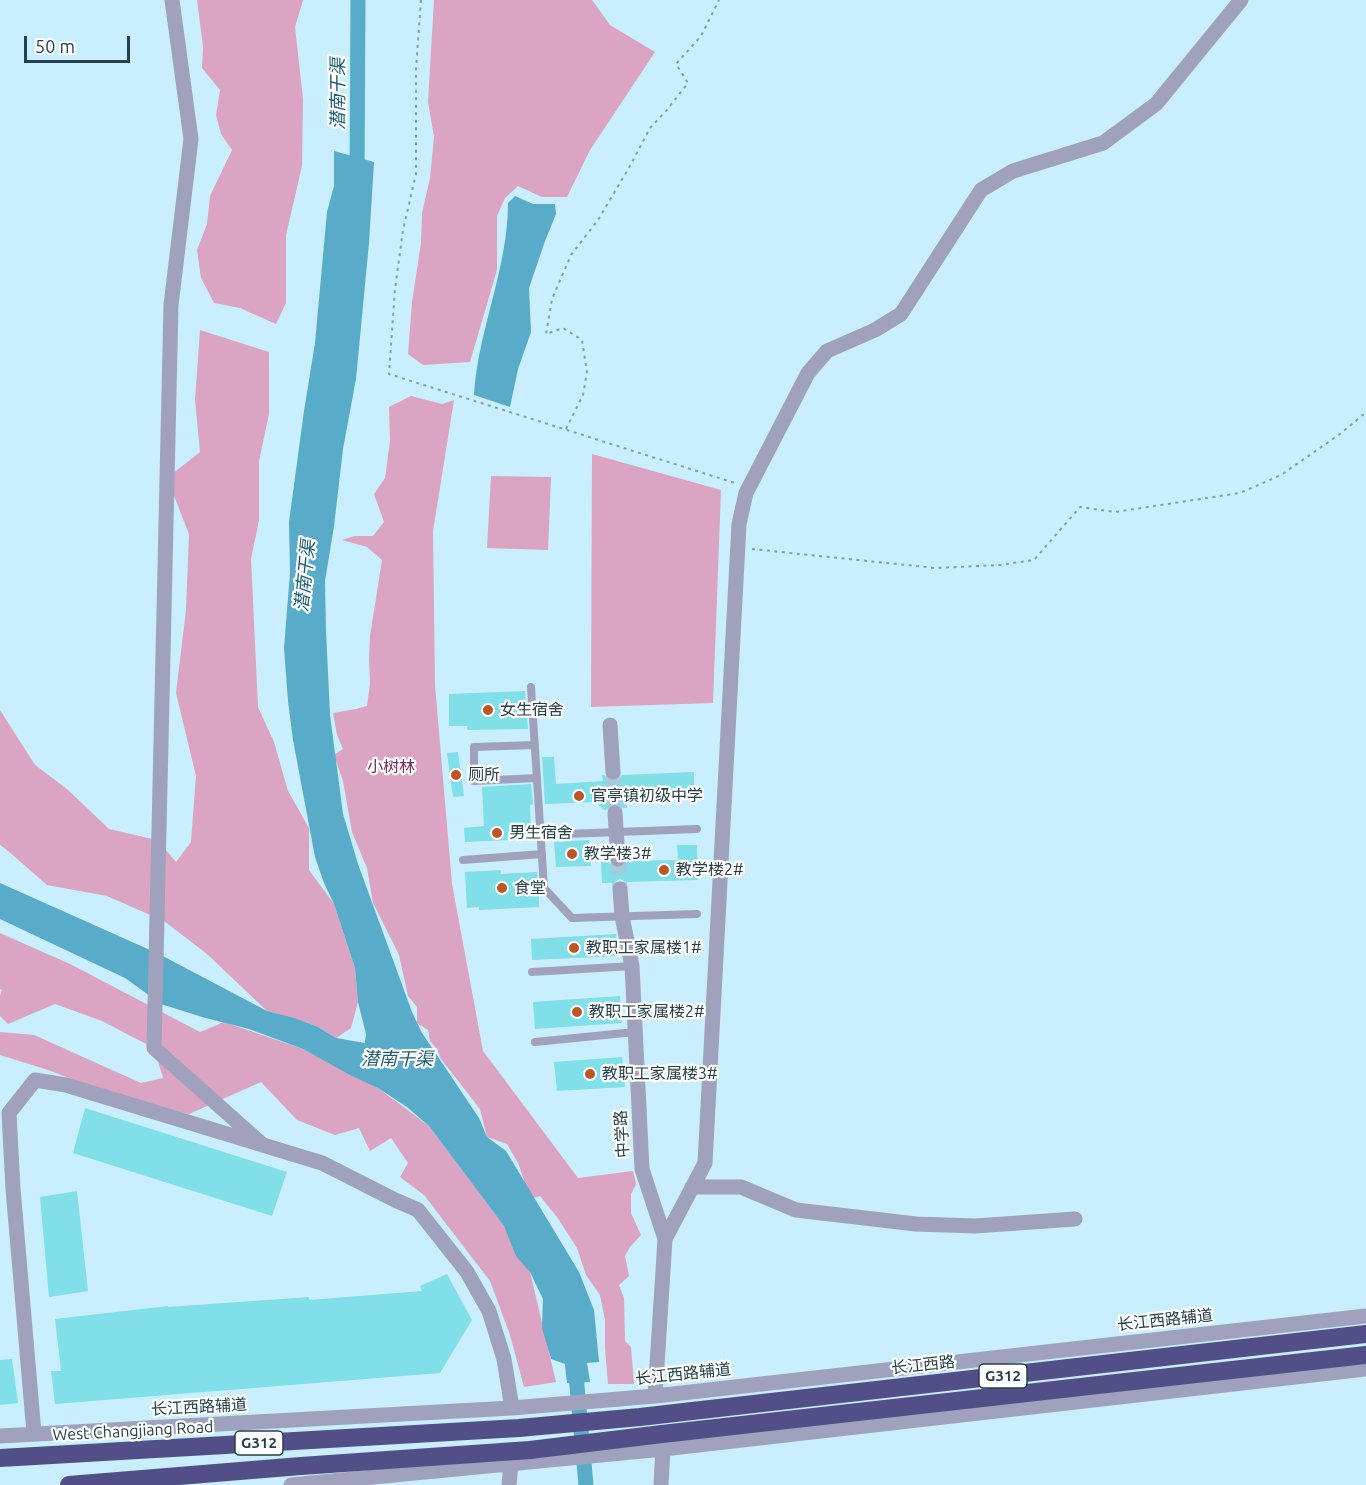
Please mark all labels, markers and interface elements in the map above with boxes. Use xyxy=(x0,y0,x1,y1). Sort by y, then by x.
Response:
scale bar xyxy=(27,24,134,62)
text: 50 m xyxy=(35,36,75,56)
water label: 潜南干渠 xyxy=(327,58,349,130)
water label: 潜南干渠 xyxy=(290,539,320,613)
place label: 女生宿舍 xyxy=(500,700,564,720)
marker: 女生宿舍 xyxy=(481,703,495,717)
park label: 小树林 xyxy=(367,757,415,777)
place label: 厕所 xyxy=(468,765,500,785)
marker: 厕所 xyxy=(449,768,463,782)
place label: 官亭镇初级中学 xyxy=(591,786,703,806)
marker: 官亭镇初级中学 xyxy=(572,789,586,803)
place label: 男生宿舍 xyxy=(509,823,573,843)
marker: 男生宿舍 xyxy=(490,826,504,840)
place label: 教学楼3# xyxy=(584,844,652,864)
marker: 教学楼3# xyxy=(565,847,579,861)
place label: 教学楼2# xyxy=(676,860,744,880)
marker: 教学楼2# xyxy=(657,863,671,877)
place label: 食堂 xyxy=(514,878,546,898)
marker: 食堂 xyxy=(495,881,509,895)
place label: 教职工家属楼1# xyxy=(586,938,702,958)
marker: 教职工家属楼1# xyxy=(567,941,581,955)
place label: 教职工家属楼2# xyxy=(589,1002,705,1022)
marker: 教职工家属楼2# xyxy=(570,1005,584,1019)
water label: 潜南干渠 xyxy=(361,1048,433,1070)
place label: 教职工家属楼3# xyxy=(602,1064,718,1084)
marker: 教职工家属楼3# xyxy=(583,1067,597,1081)
street label: 中学路 xyxy=(611,1110,633,1158)
street label: 长江西路辅道 xyxy=(1116,1305,1214,1335)
street label: 长江西路 xyxy=(890,1352,956,1378)
street label: 长江西路辅道 xyxy=(634,1359,732,1389)
road number: G312 xyxy=(979,1364,1027,1388)
street label: 长江西路辅道 xyxy=(151,1395,247,1419)
street label: West Changjiang Road xyxy=(52,1417,214,1445)
road number: G312 xyxy=(235,1431,283,1455)

